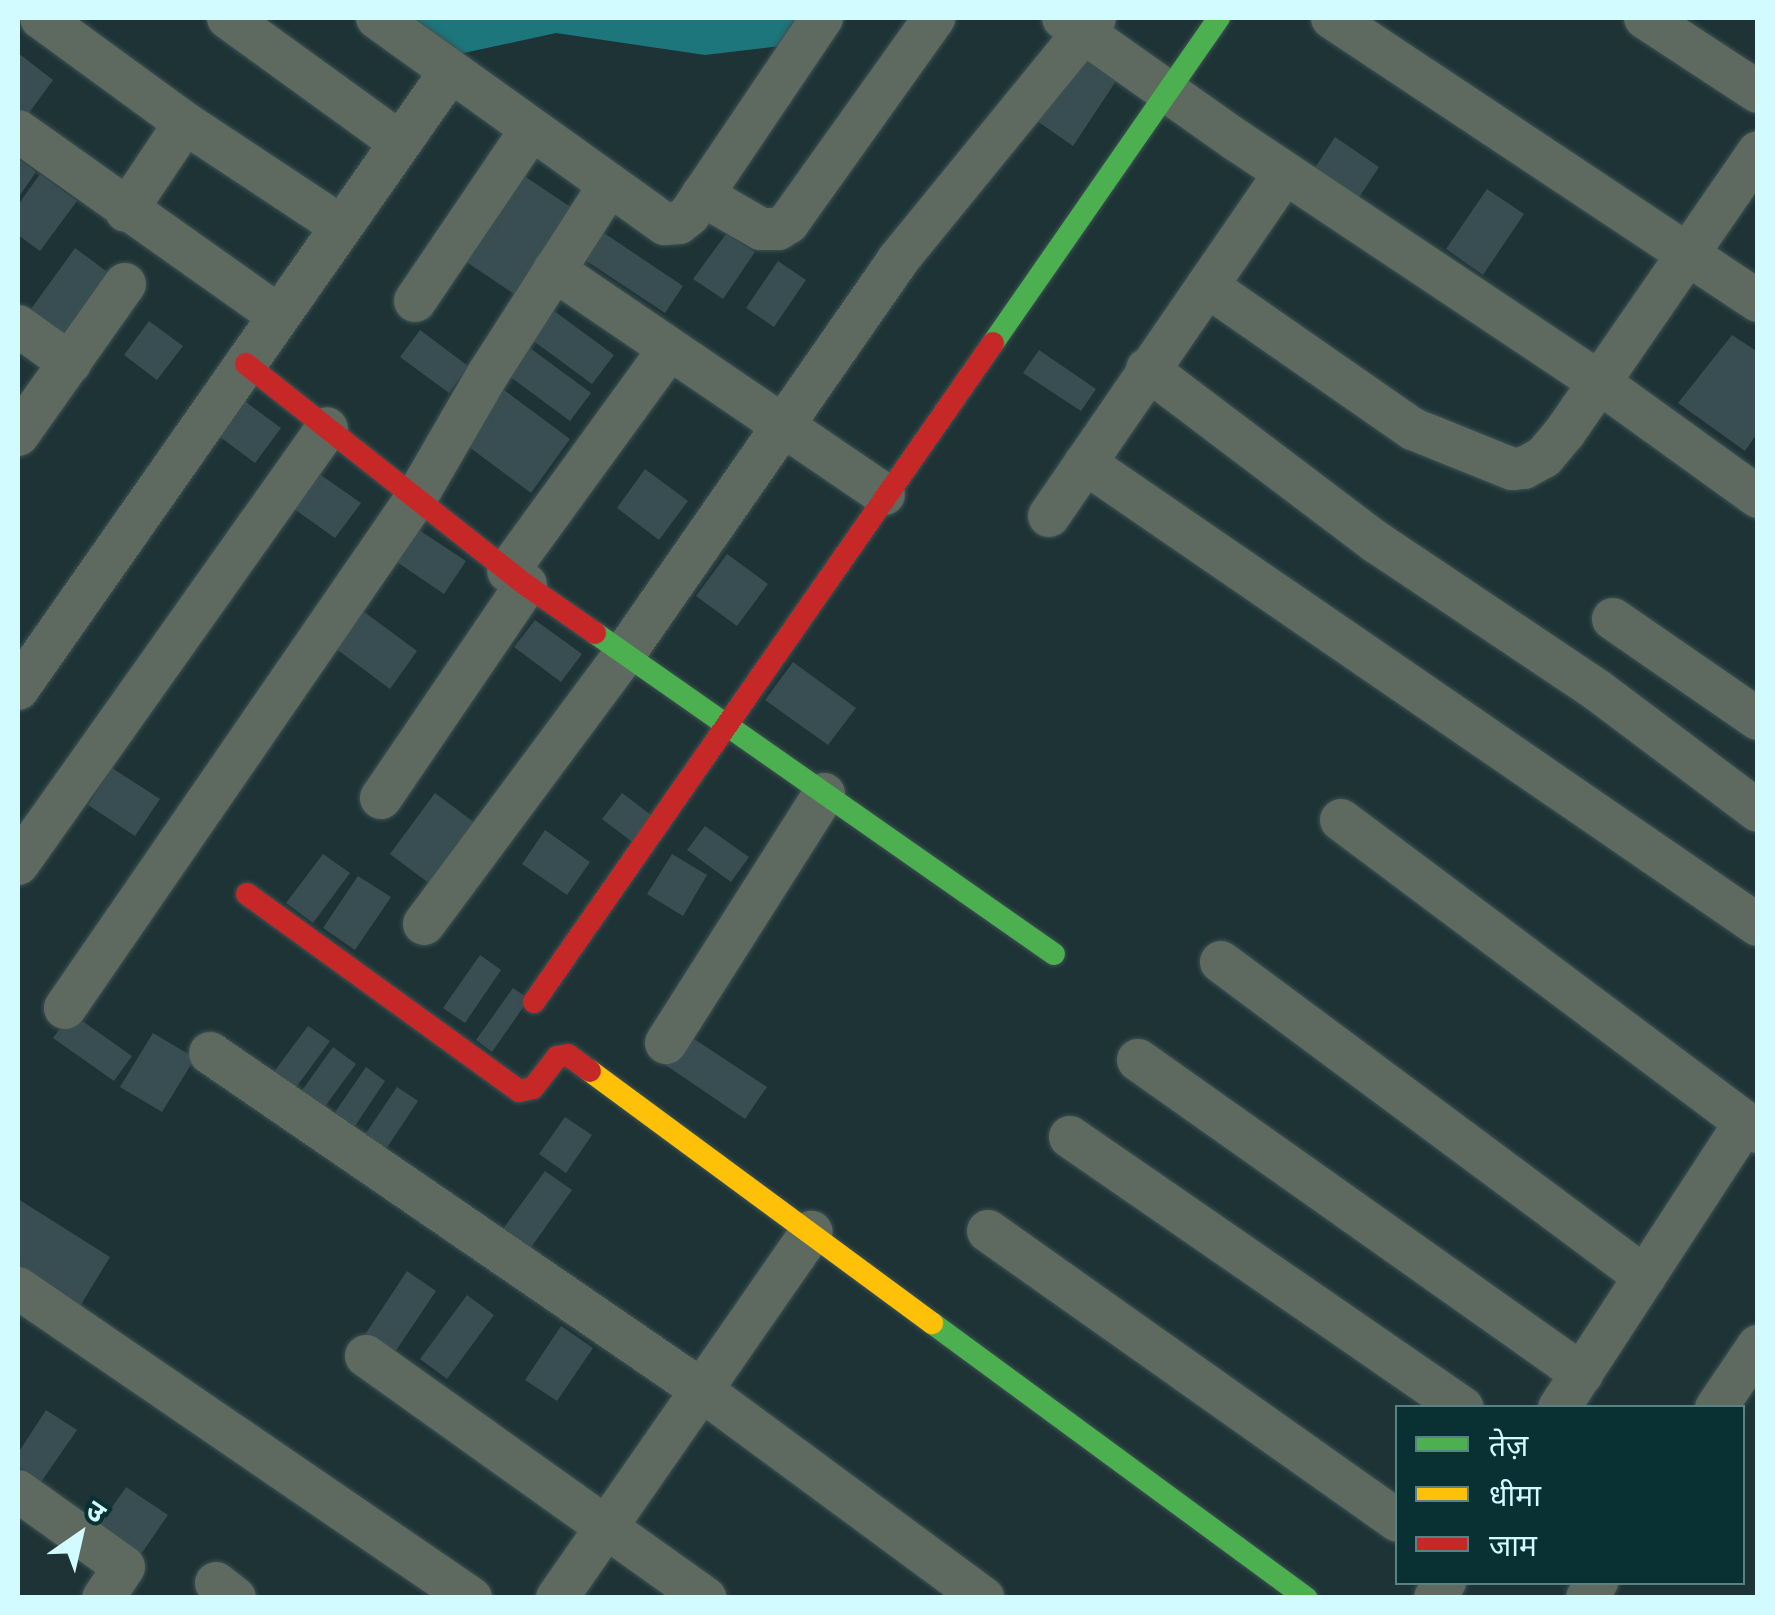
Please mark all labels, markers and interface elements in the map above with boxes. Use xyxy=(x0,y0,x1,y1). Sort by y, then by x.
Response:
legend xyxy=(1395,1405,1745,1585)
text: तेज़ xyxy=(1489,1424,1528,1465)
text: धीमा xyxy=(1489,1474,1541,1515)
north arrow xyxy=(30,1485,130,1585)
text: उ xyxy=(79,1490,114,1530)
text: जाम xyxy=(1489,1524,1537,1565)

